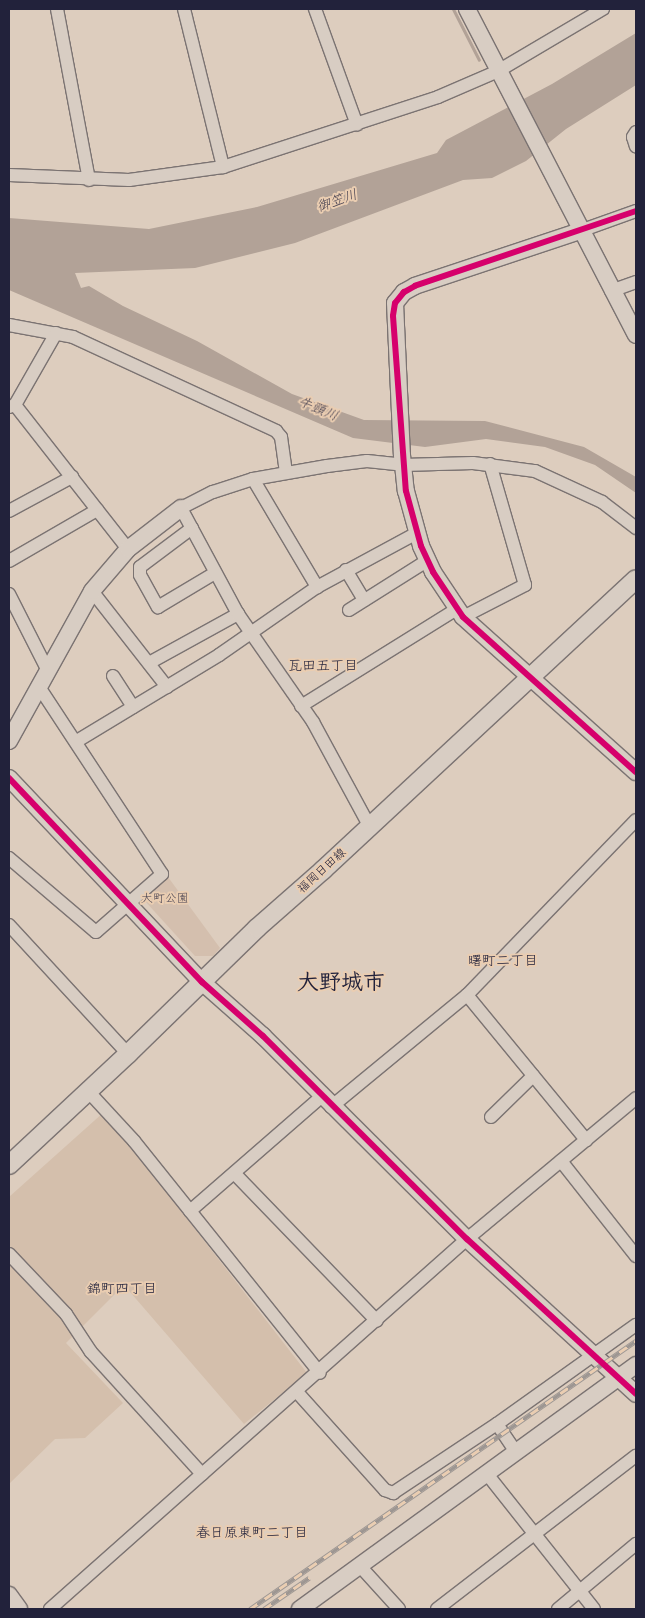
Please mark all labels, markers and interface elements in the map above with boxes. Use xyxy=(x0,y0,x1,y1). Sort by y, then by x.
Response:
water label: 御笠川 xyxy=(314,186,360,216)
water label: 牛頸川 xyxy=(295,393,341,425)
district label: 瓦田五丁目 xyxy=(288,658,358,674)
street label: 福岡日田線 xyxy=(295,846,349,896)
park label: 大町公園 xyxy=(141,892,189,906)
district label: 曙町二丁目 xyxy=(468,953,538,969)
district label: 大野城市 xyxy=(297,971,385,997)
district label: 錦町四丁目 xyxy=(87,1281,157,1297)
district label: 春日原東町二丁目 xyxy=(196,1525,308,1541)

